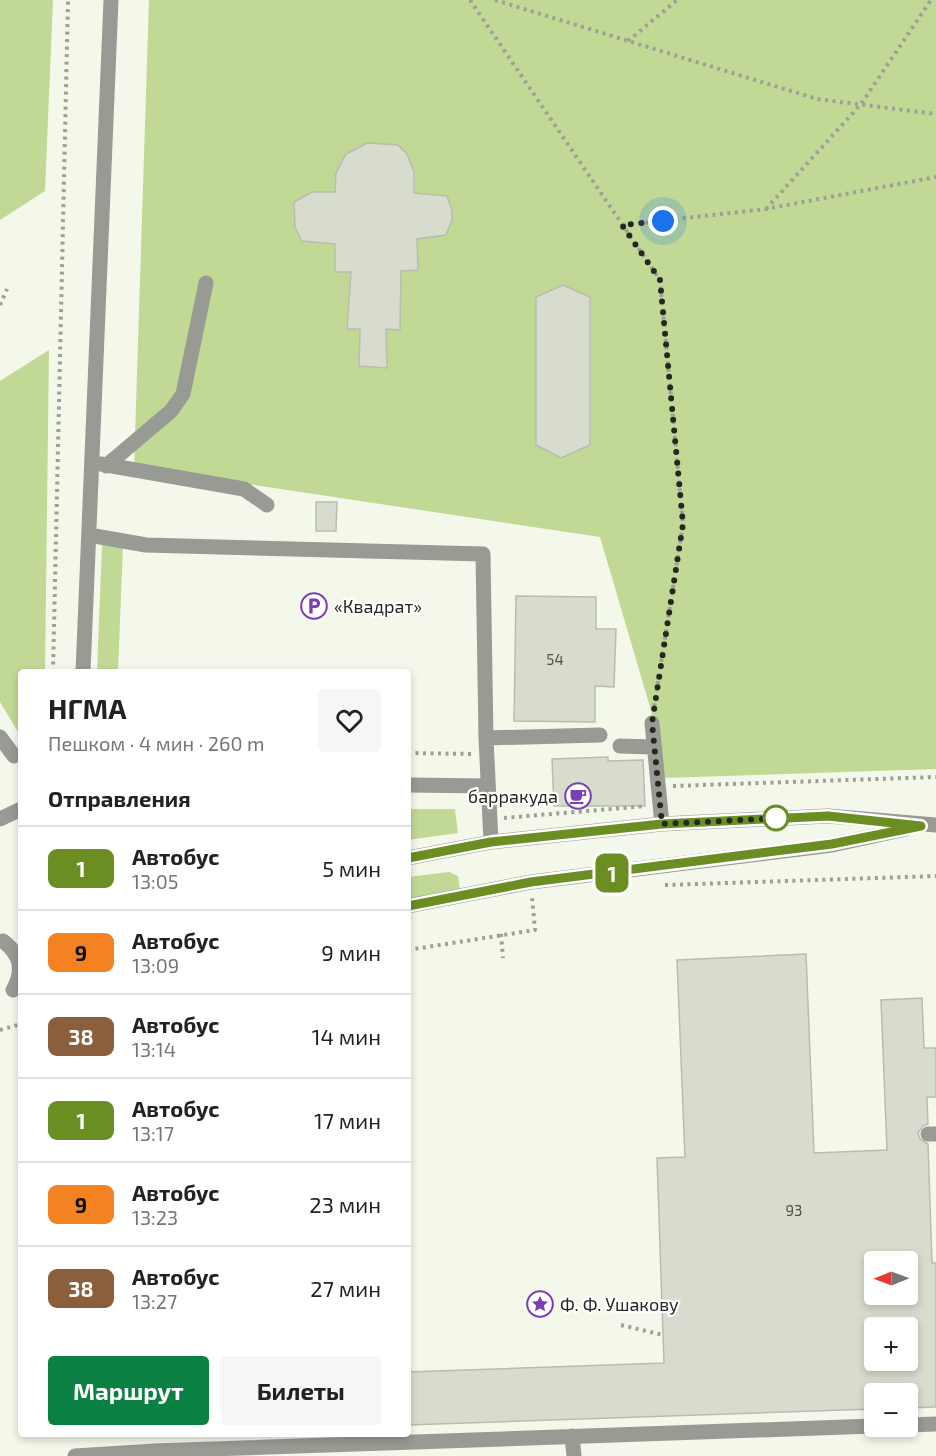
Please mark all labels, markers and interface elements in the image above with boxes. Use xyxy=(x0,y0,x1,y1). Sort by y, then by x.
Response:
your location xyxy=(648,206,678,236)
parking icon: «Квадрат» xyxy=(299,591,329,621)
place label: «Квадрат» xyxy=(334,595,422,617)
house number: 54 xyxy=(546,650,564,668)
button: heart xyxy=(318,689,381,752)
text: НГМА xyxy=(48,691,126,725)
text: Пешком · 4 мин · 260 m xyxy=(48,731,264,755)
cafe icon: барракуда xyxy=(563,781,593,811)
text: Отправления xyxy=(48,785,191,811)
place label: барракуда xyxy=(468,785,558,807)
unlabelled marker xyxy=(763,805,789,831)
text: Автобус xyxy=(132,843,220,869)
line badge: 1 xyxy=(592,854,632,892)
text: 5 мин xyxy=(322,855,381,881)
text: 1 xyxy=(76,856,86,881)
text: 1 xyxy=(607,861,617,886)
text: 13:05 xyxy=(132,869,179,893)
text: Автобус xyxy=(132,927,220,953)
text: 9 мин xyxy=(321,939,381,965)
text: 9 xyxy=(75,940,87,965)
text: 13:09 xyxy=(132,953,179,977)
text: Автобус xyxy=(132,1011,220,1037)
text: 14 мин xyxy=(312,1023,381,1049)
text: 38 xyxy=(69,1024,94,1049)
text: 13:14 xyxy=(132,1037,176,1061)
text: Автобус xyxy=(132,1095,220,1121)
text: 17 мин xyxy=(314,1107,381,1133)
text: 1 xyxy=(76,1108,86,1133)
text: 13:17 xyxy=(132,1121,174,1145)
text: Автобус xyxy=(132,1179,220,1205)
text: 23 мин xyxy=(309,1191,381,1217)
text: 9 xyxy=(75,1192,87,1217)
house number: 93 xyxy=(786,1201,802,1219)
text: 13:23 xyxy=(132,1205,178,1229)
north arrow xyxy=(864,1251,918,1305)
map controls xyxy=(864,1251,918,1437)
text: Автобус xyxy=(132,1263,220,1289)
text: 27 мин xyxy=(310,1275,381,1301)
text: 38 xyxy=(69,1276,94,1301)
text: 13:27 xyxy=(132,1289,177,1313)
place icon: Ф. Ф. Ушакову xyxy=(525,1289,555,1319)
place label: Ф. Ф. Ушакову xyxy=(560,1293,679,1315)
button: + xyxy=(864,1317,918,1371)
button: Маршрут xyxy=(48,1356,209,1425)
button: Билеты xyxy=(221,1356,381,1425)
button: − xyxy=(864,1383,918,1437)

